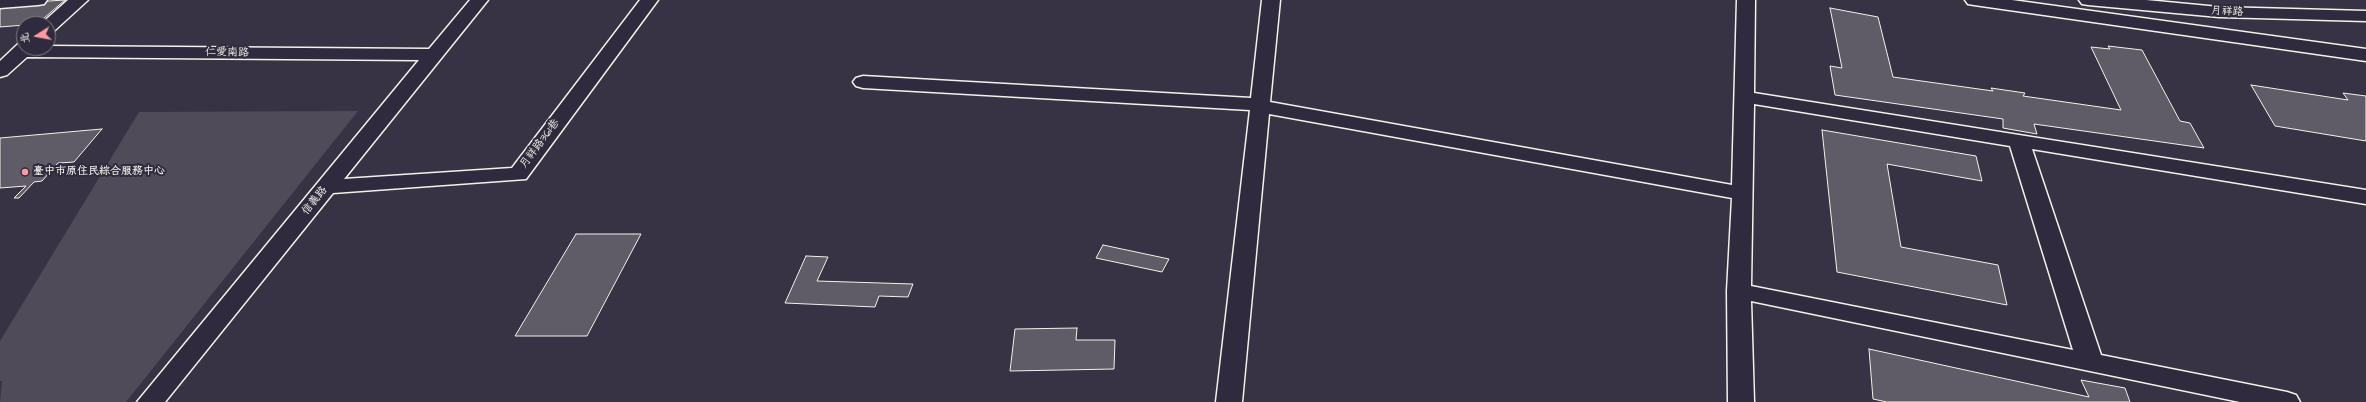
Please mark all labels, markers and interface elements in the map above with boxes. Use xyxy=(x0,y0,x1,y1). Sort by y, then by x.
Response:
street label: 月祥路 xyxy=(2210,5,2244,19)
north arrow xyxy=(16,16,56,56)
text: 北 xyxy=(16,31,33,45)
street label: 仁愛南路 xyxy=(205,46,249,60)
street label: 月祥路361巷 xyxy=(517,117,563,171)
place label: 臺中市原住民綜合服務中心 xyxy=(33,165,165,179)
marker: 臺中市原住民綜合服務中心 xyxy=(20,167,30,177)
street label: 信義路 xyxy=(299,184,331,218)

